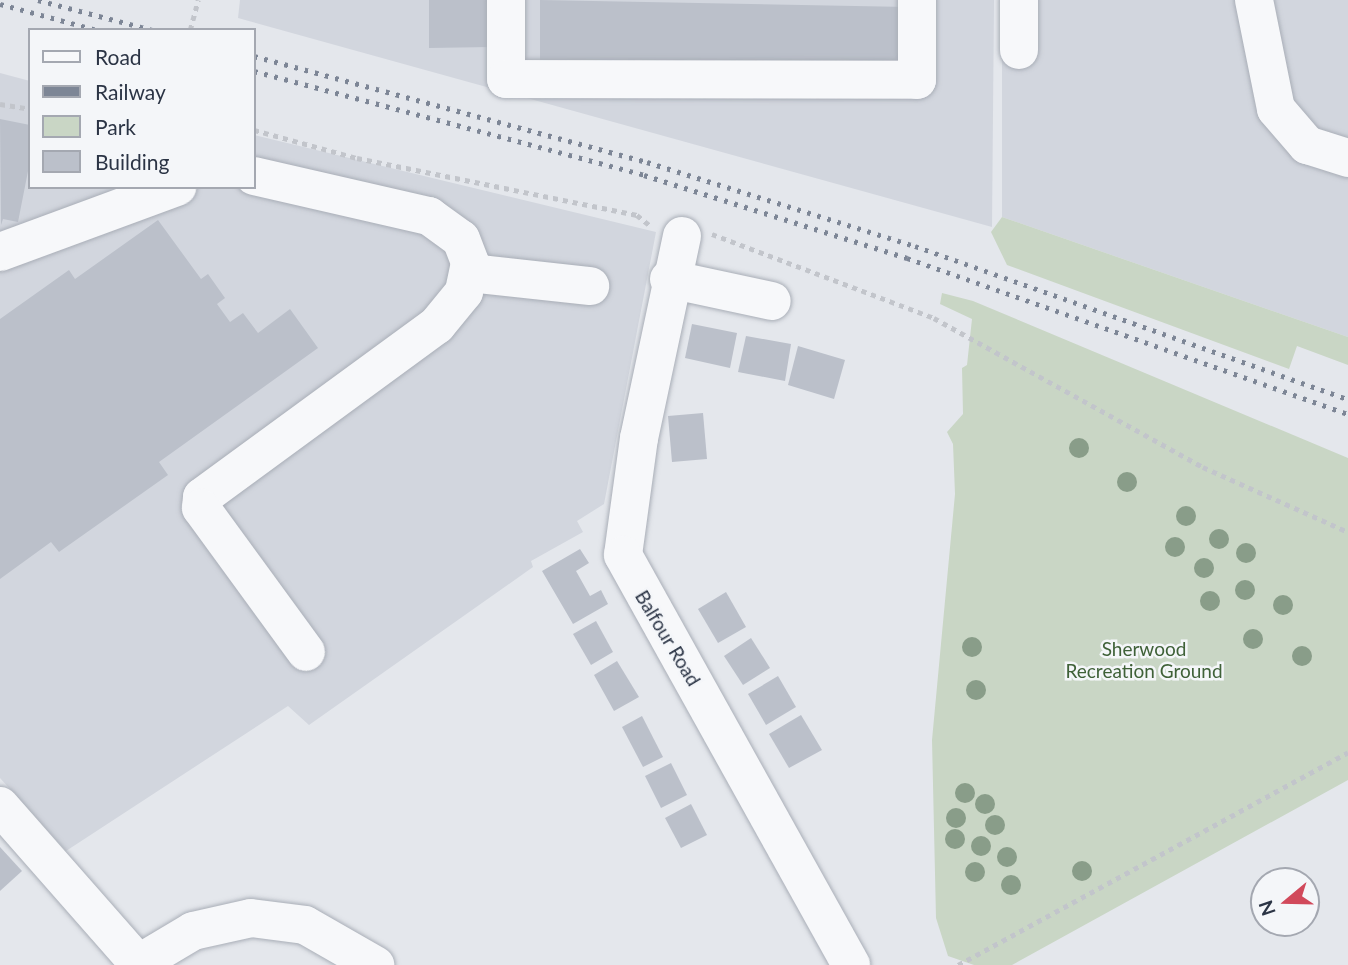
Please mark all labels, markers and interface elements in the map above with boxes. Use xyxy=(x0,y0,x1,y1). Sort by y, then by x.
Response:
legend xyxy=(28,28,256,189)
text: Road xyxy=(95,44,142,69)
text: Railway xyxy=(95,79,166,104)
text: Park xyxy=(95,114,136,139)
text: Building xyxy=(95,149,170,174)
street label: Balfour Road xyxy=(630,586,706,690)
park label: Sherwood Recreation Ground xyxy=(1065,638,1223,682)
north arrow xyxy=(1250,867,1320,937)
text: N xyxy=(1253,898,1280,919)

